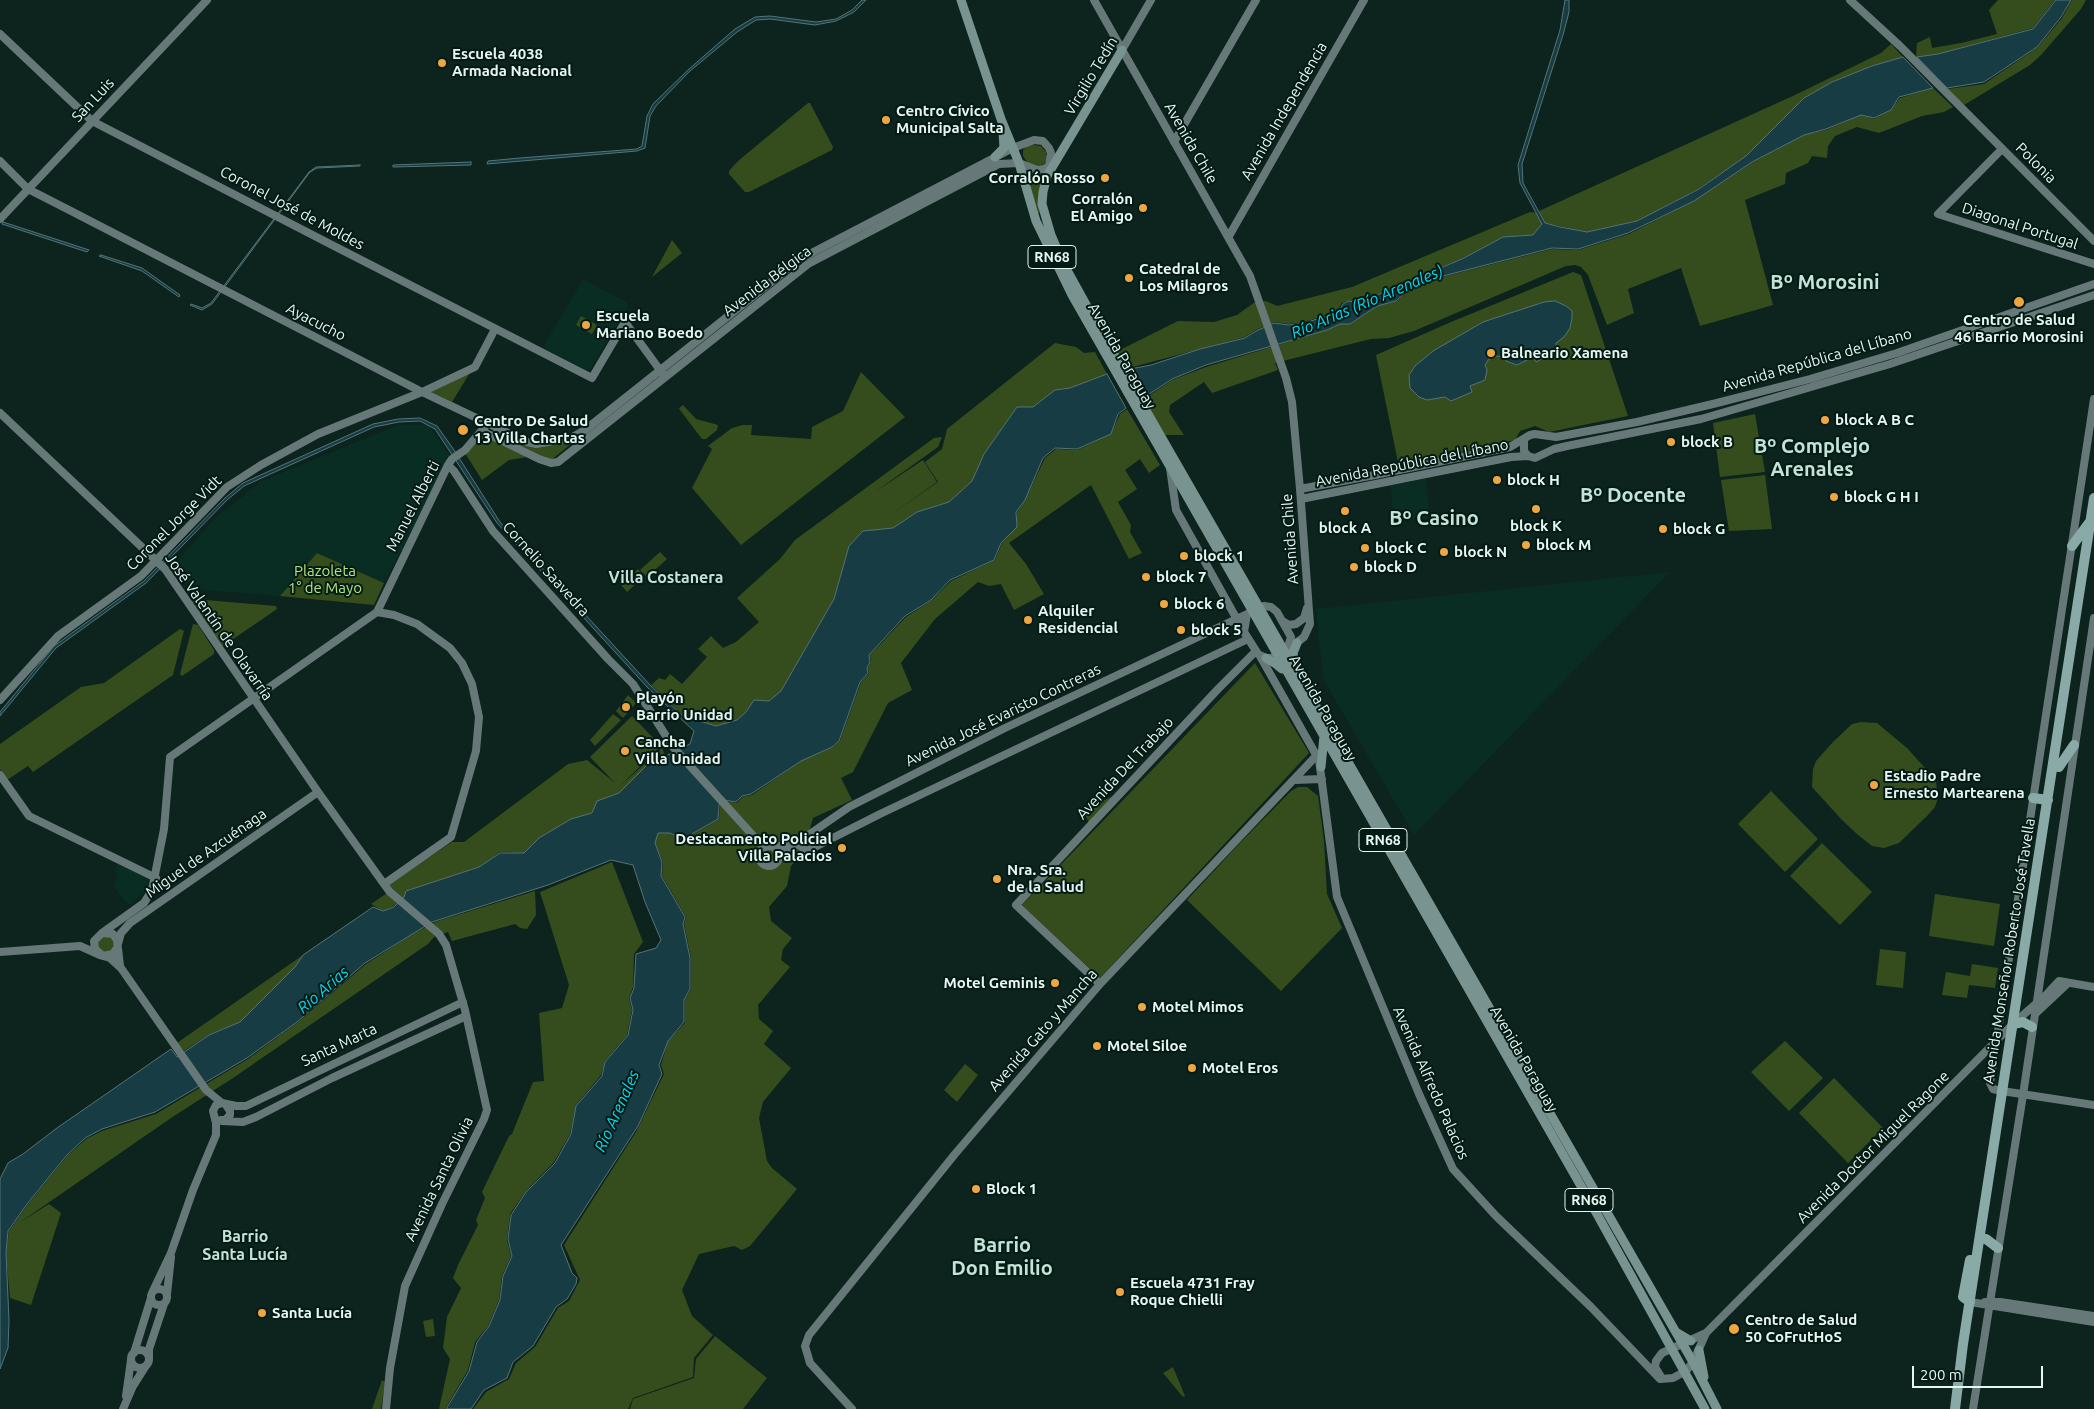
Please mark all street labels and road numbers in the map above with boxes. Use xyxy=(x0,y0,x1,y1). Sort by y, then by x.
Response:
street label: Virgilio Tedín xyxy=(1061,34,1121,118)
street label: Avenida Independencia xyxy=(1237,39,1331,183)
street label: San Luis xyxy=(68,74,118,126)
street label: Avenida Chile xyxy=(1160,99,1222,187)
street label: Polonia xyxy=(2012,139,2060,187)
street label: Coronel José de Moldes xyxy=(217,162,367,254)
street label: Diagonal Portugal xyxy=(1960,199,2080,253)
street label: Avenida Bélgica xyxy=(719,242,815,320)
road number: RN68 xyxy=(1028,246,1076,268)
street label: Ayacucho xyxy=(283,299,349,345)
street label: Avenida Paraguay xyxy=(1084,300,1160,412)
street label: Avenida República del Líbano xyxy=(1720,324,1914,396)
street label: Avenida República del Líbano xyxy=(1314,435,1510,491)
street label: Manuel Alberti xyxy=(382,458,444,554)
street label: Coronel Jorge Vidt xyxy=(123,472,225,574)
street label: Avenida Chile xyxy=(1278,493,1302,585)
street label: Cornelio Saavedra xyxy=(499,518,593,620)
street label: José Valentín de Olavarría xyxy=(161,550,277,704)
street label: Avenida Paraguay xyxy=(1285,652,1361,764)
street label: Avenida José Evaristo Contreras xyxy=(902,660,1104,770)
street label: Avenida Del Trabajo xyxy=(1073,713,1177,823)
street label: Miguel de Azcuénaga xyxy=(142,805,270,901)
street label: Avenida Monseñor Roberto José Tavella xyxy=(1979,817,2039,1085)
road number: RN68 xyxy=(1359,828,1407,852)
street label: Avenida Gato y Mancha xyxy=(985,965,1101,1095)
street label: Avenida Paraguay xyxy=(1486,1003,1562,1115)
street label: Avenida Alfredo Palacios xyxy=(1389,1004,1473,1162)
street label: Santa Marta xyxy=(298,1020,380,1070)
street label: Avenida Doctor Miguel Ragone xyxy=(1793,1067,1953,1227)
street label: Avenida Santa Olivia xyxy=(401,1114,477,1244)
road number: RN68 xyxy=(1565,1188,1613,1212)

